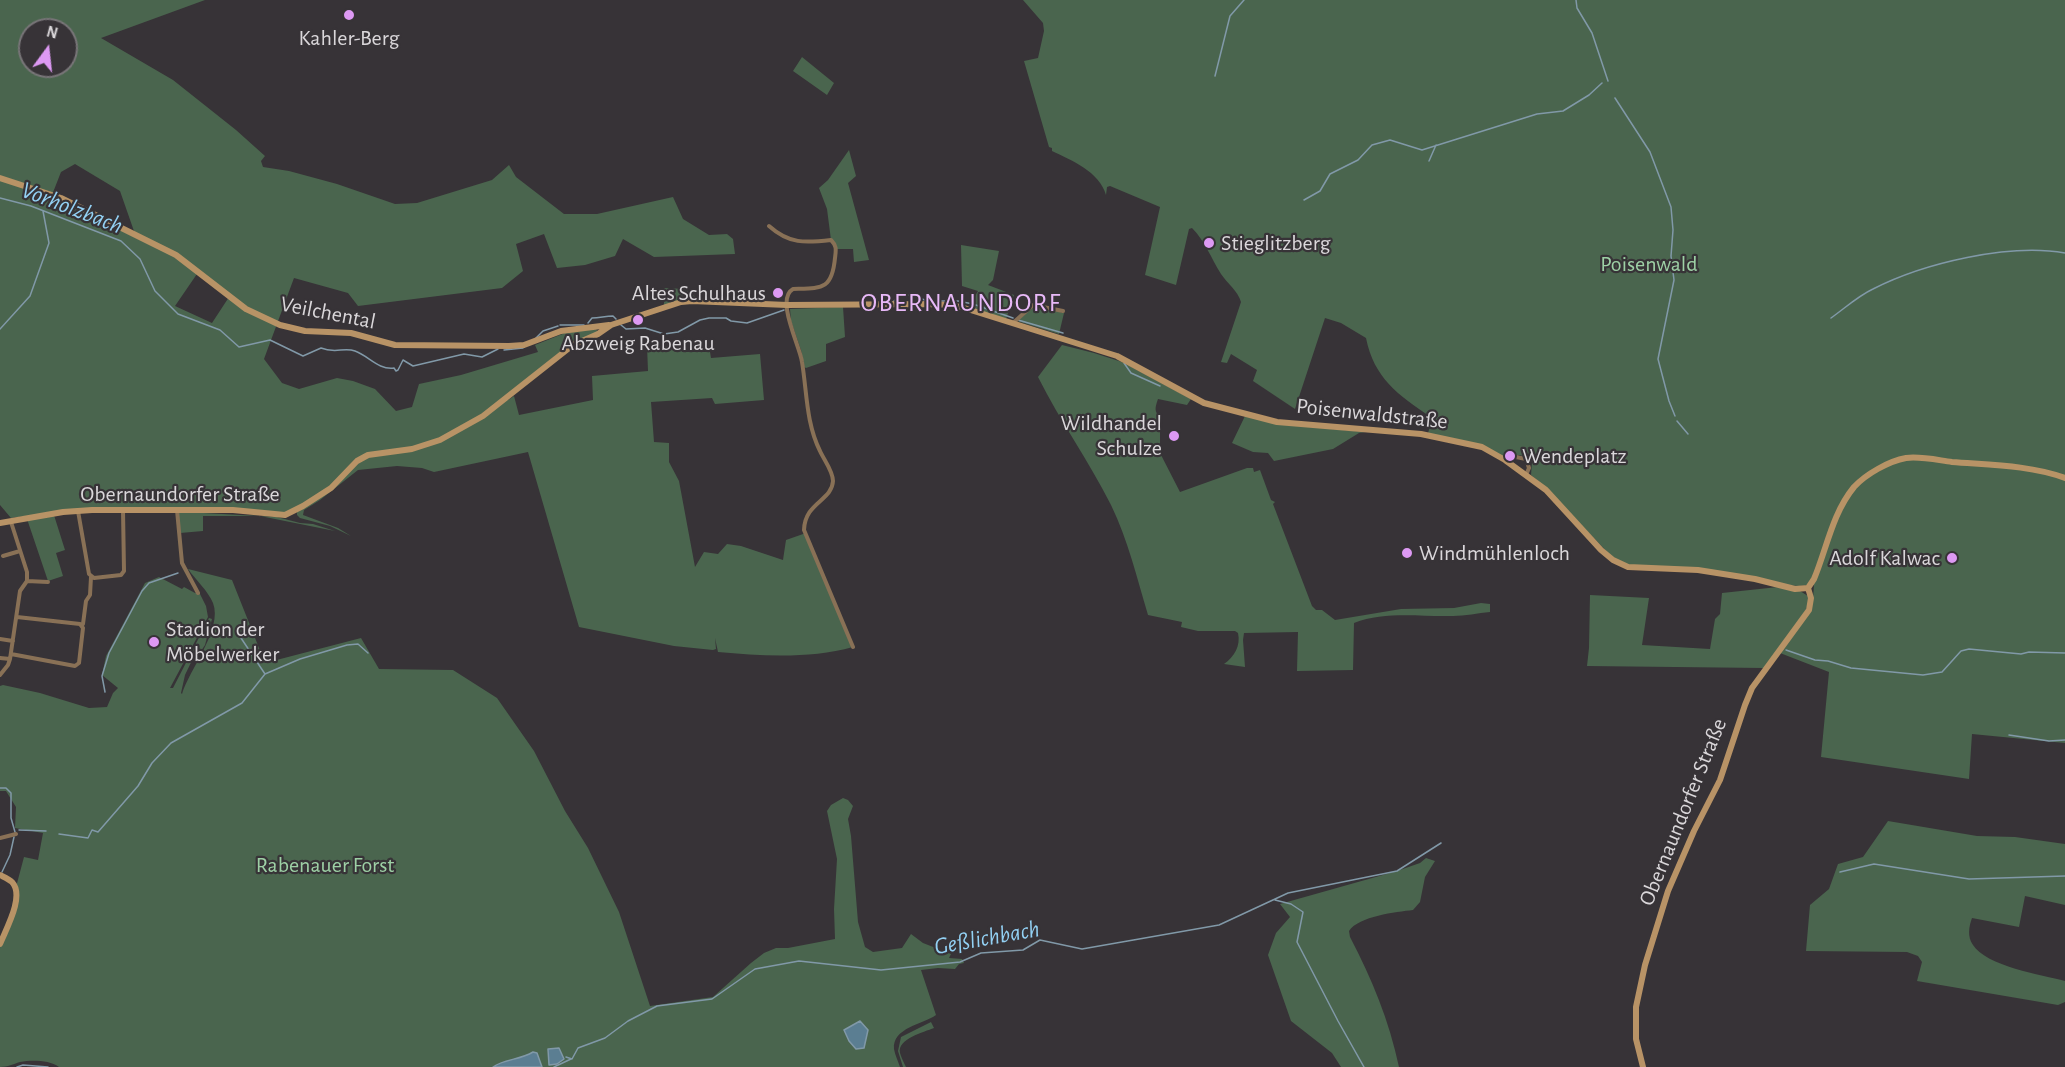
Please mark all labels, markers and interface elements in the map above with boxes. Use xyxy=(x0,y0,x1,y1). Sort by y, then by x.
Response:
marker: Kahler-Berg xyxy=(342,8,356,22)
north arrow xyxy=(18,18,78,78)
text: N xyxy=(45,23,60,42)
place label: Kahler-Berg xyxy=(298,25,400,51)
water label: Vorholzbach xyxy=(17,175,127,241)
place label: Stieglitzberg xyxy=(1221,230,1330,256)
marker: Stieglitzberg xyxy=(1202,236,1216,250)
park label: Poisenwald xyxy=(1600,251,1698,277)
place label: Altes Schulhaus xyxy=(632,280,766,306)
marker: Altes Schulhaus xyxy=(771,286,785,300)
district label: OBERNAUNDORF xyxy=(861,287,1061,319)
street label: Veilchental xyxy=(278,291,378,335)
marker: Abzweig Rabenau xyxy=(631,313,645,327)
place label: Abzweig Rabenau xyxy=(561,330,715,356)
street label: Poisenwaldstraße xyxy=(1295,393,1449,435)
place label: Wildhandel Schulze xyxy=(1060,410,1162,462)
marker: Wildhandel Schulze xyxy=(1167,429,1181,443)
place label: Wendeplatz xyxy=(1522,443,1627,469)
marker: Wendeplatz xyxy=(1503,449,1517,463)
street label: Obernaundorfer Straße xyxy=(80,481,280,507)
place label: Windmühlenloch xyxy=(1419,540,1570,566)
place label: Adolf Kalwac xyxy=(1829,545,1940,571)
marker: Windmühlenloch xyxy=(1400,546,1414,560)
marker: Adolf Kalwac xyxy=(1945,551,1959,565)
place label: Stadion der Möbelwerker xyxy=(166,616,279,668)
marker: Stadion der Möbelwerker xyxy=(147,635,161,649)
street label: Obernaundorfer Straße xyxy=(1633,715,1733,909)
park label: Rabenauer Forst xyxy=(256,852,394,878)
water label: Geßlichbach xyxy=(932,915,1042,961)

